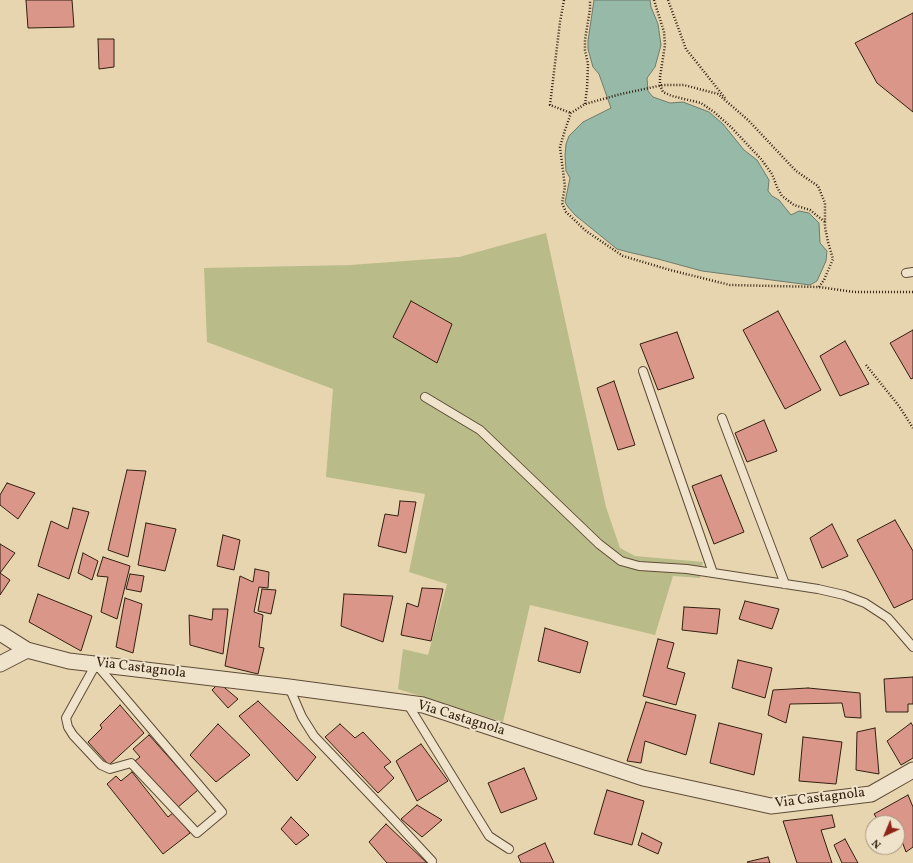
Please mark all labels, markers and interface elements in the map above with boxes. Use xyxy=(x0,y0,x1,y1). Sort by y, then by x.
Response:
street label: Via Castagnola xyxy=(95,655,187,683)
street label: Via Castagnola xyxy=(415,698,507,740)
street label: Via Castagnola xyxy=(774,785,866,813)
north arrow xyxy=(865,815,905,855)
text: N xyxy=(869,835,885,851)

